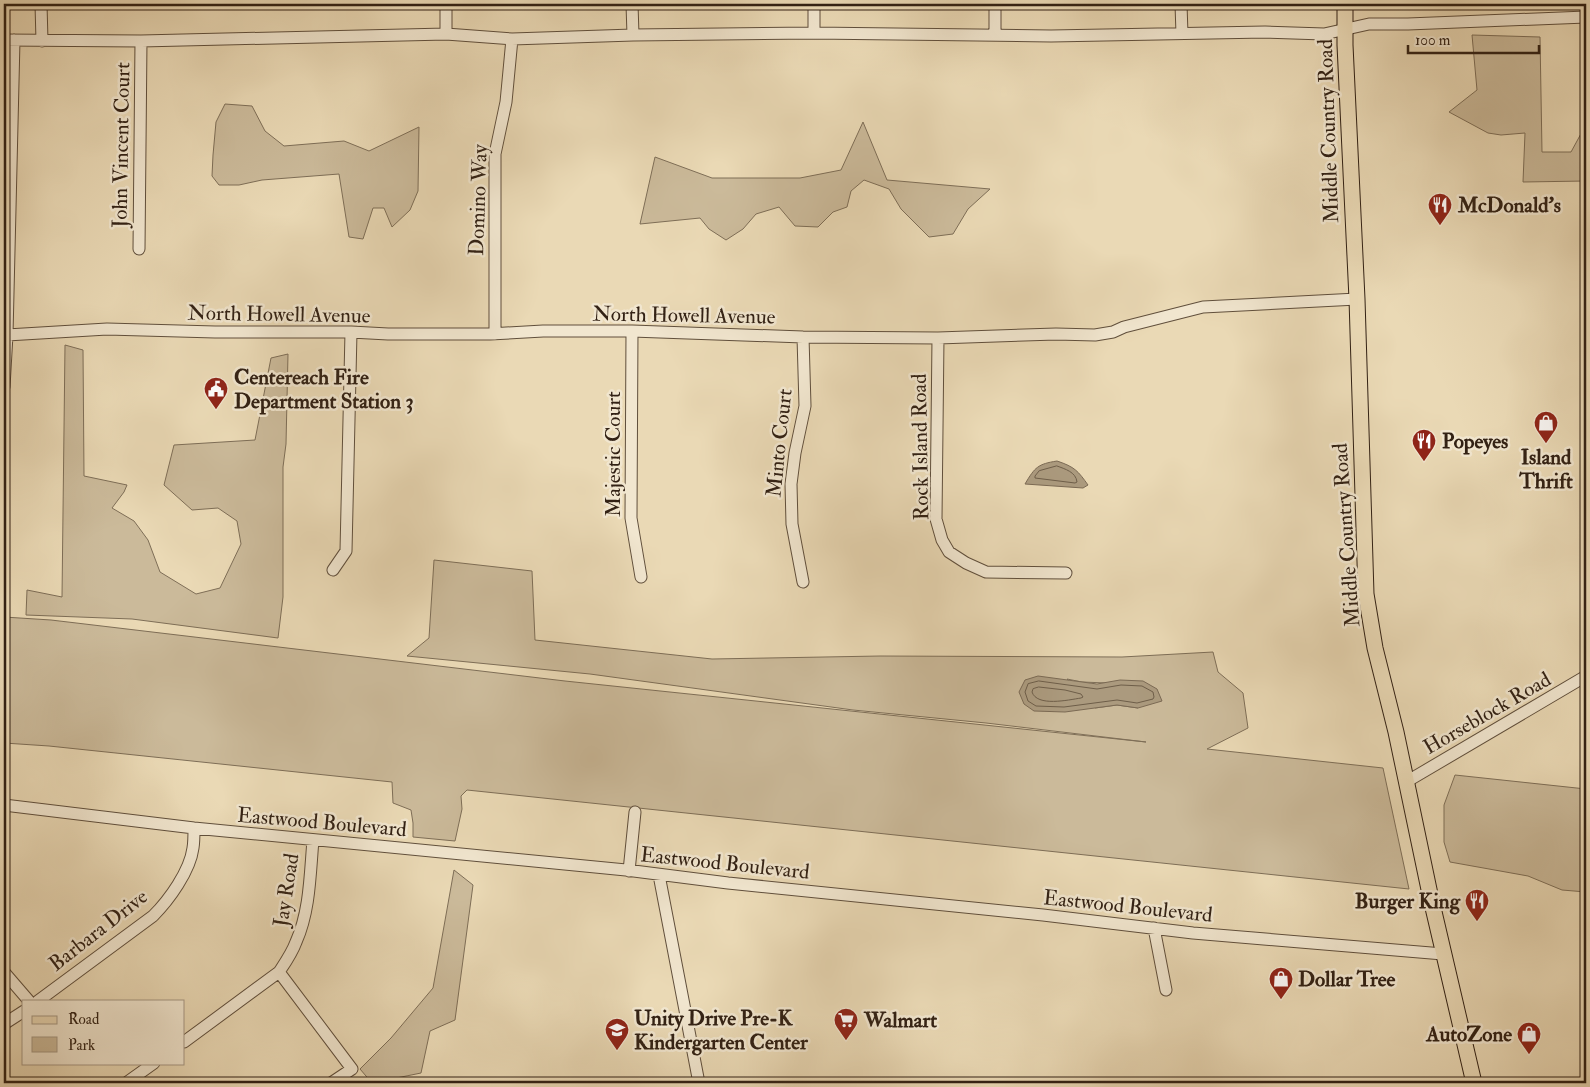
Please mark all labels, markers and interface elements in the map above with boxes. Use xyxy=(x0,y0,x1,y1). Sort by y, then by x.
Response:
scale bar xyxy=(1408,22,1539,54)
text: 100 m xyxy=(1415,31,1451,50)
street label: Middle Country Road xyxy=(1312,38,1345,224)
street label: John Vincent Court xyxy=(107,62,136,229)
street label: Domino Way xyxy=(463,143,494,256)
restaurant icon: McDonald's xyxy=(1427,192,1453,226)
place label: McDonald's xyxy=(1457,192,1561,219)
street label: North Howell Avenue xyxy=(187,299,371,330)
street label: North Howell Avenue xyxy=(592,300,776,331)
place label: Centereach Fire Department Station 3 xyxy=(234,364,414,415)
street label: Rock Island Road xyxy=(906,373,935,521)
public building icon: Centereach Fire Department Station 3 xyxy=(203,376,229,410)
street label: Minto Court xyxy=(760,387,799,499)
street label: Majestic Court xyxy=(600,391,627,517)
shop icon: Island Thrift xyxy=(1533,410,1559,444)
restaurant icon: Popeyes xyxy=(1411,428,1437,462)
place label: Popeyes xyxy=(1442,428,1508,455)
street label: Middle Country Road xyxy=(1327,441,1366,628)
place label: Island Thrift xyxy=(1518,444,1573,495)
street label: Horseblock Road xyxy=(1418,666,1557,761)
street label: Eastwood Boulevard xyxy=(236,802,408,843)
street label: Eastwood Boulevard xyxy=(639,841,812,886)
street label: Jay Road xyxy=(267,851,306,930)
street label: Barbara Drive xyxy=(43,883,153,977)
street label: Eastwood Boulevard xyxy=(1042,884,1215,929)
place label: Burger King xyxy=(1355,888,1461,915)
restaurant icon: Burger King xyxy=(1464,888,1490,922)
shop icon: Dollar Tree xyxy=(1268,966,1294,1000)
place label: Dollar Tree xyxy=(1298,966,1396,993)
legend xyxy=(22,1000,185,1064)
place label: Unity Drive Pre-K Kindergarten Center xyxy=(634,1005,809,1056)
supermarket icon: Walmart xyxy=(833,1007,859,1041)
place label: Walmart xyxy=(863,1007,937,1034)
text: Road xyxy=(68,1010,100,1029)
school or university icon: Unity Drive Pre-K Kindergarten Center xyxy=(604,1017,630,1051)
place label: AutoZone xyxy=(1425,1021,1512,1048)
shop icon: AutoZone xyxy=(1516,1021,1542,1055)
text: Park xyxy=(68,1036,95,1055)

